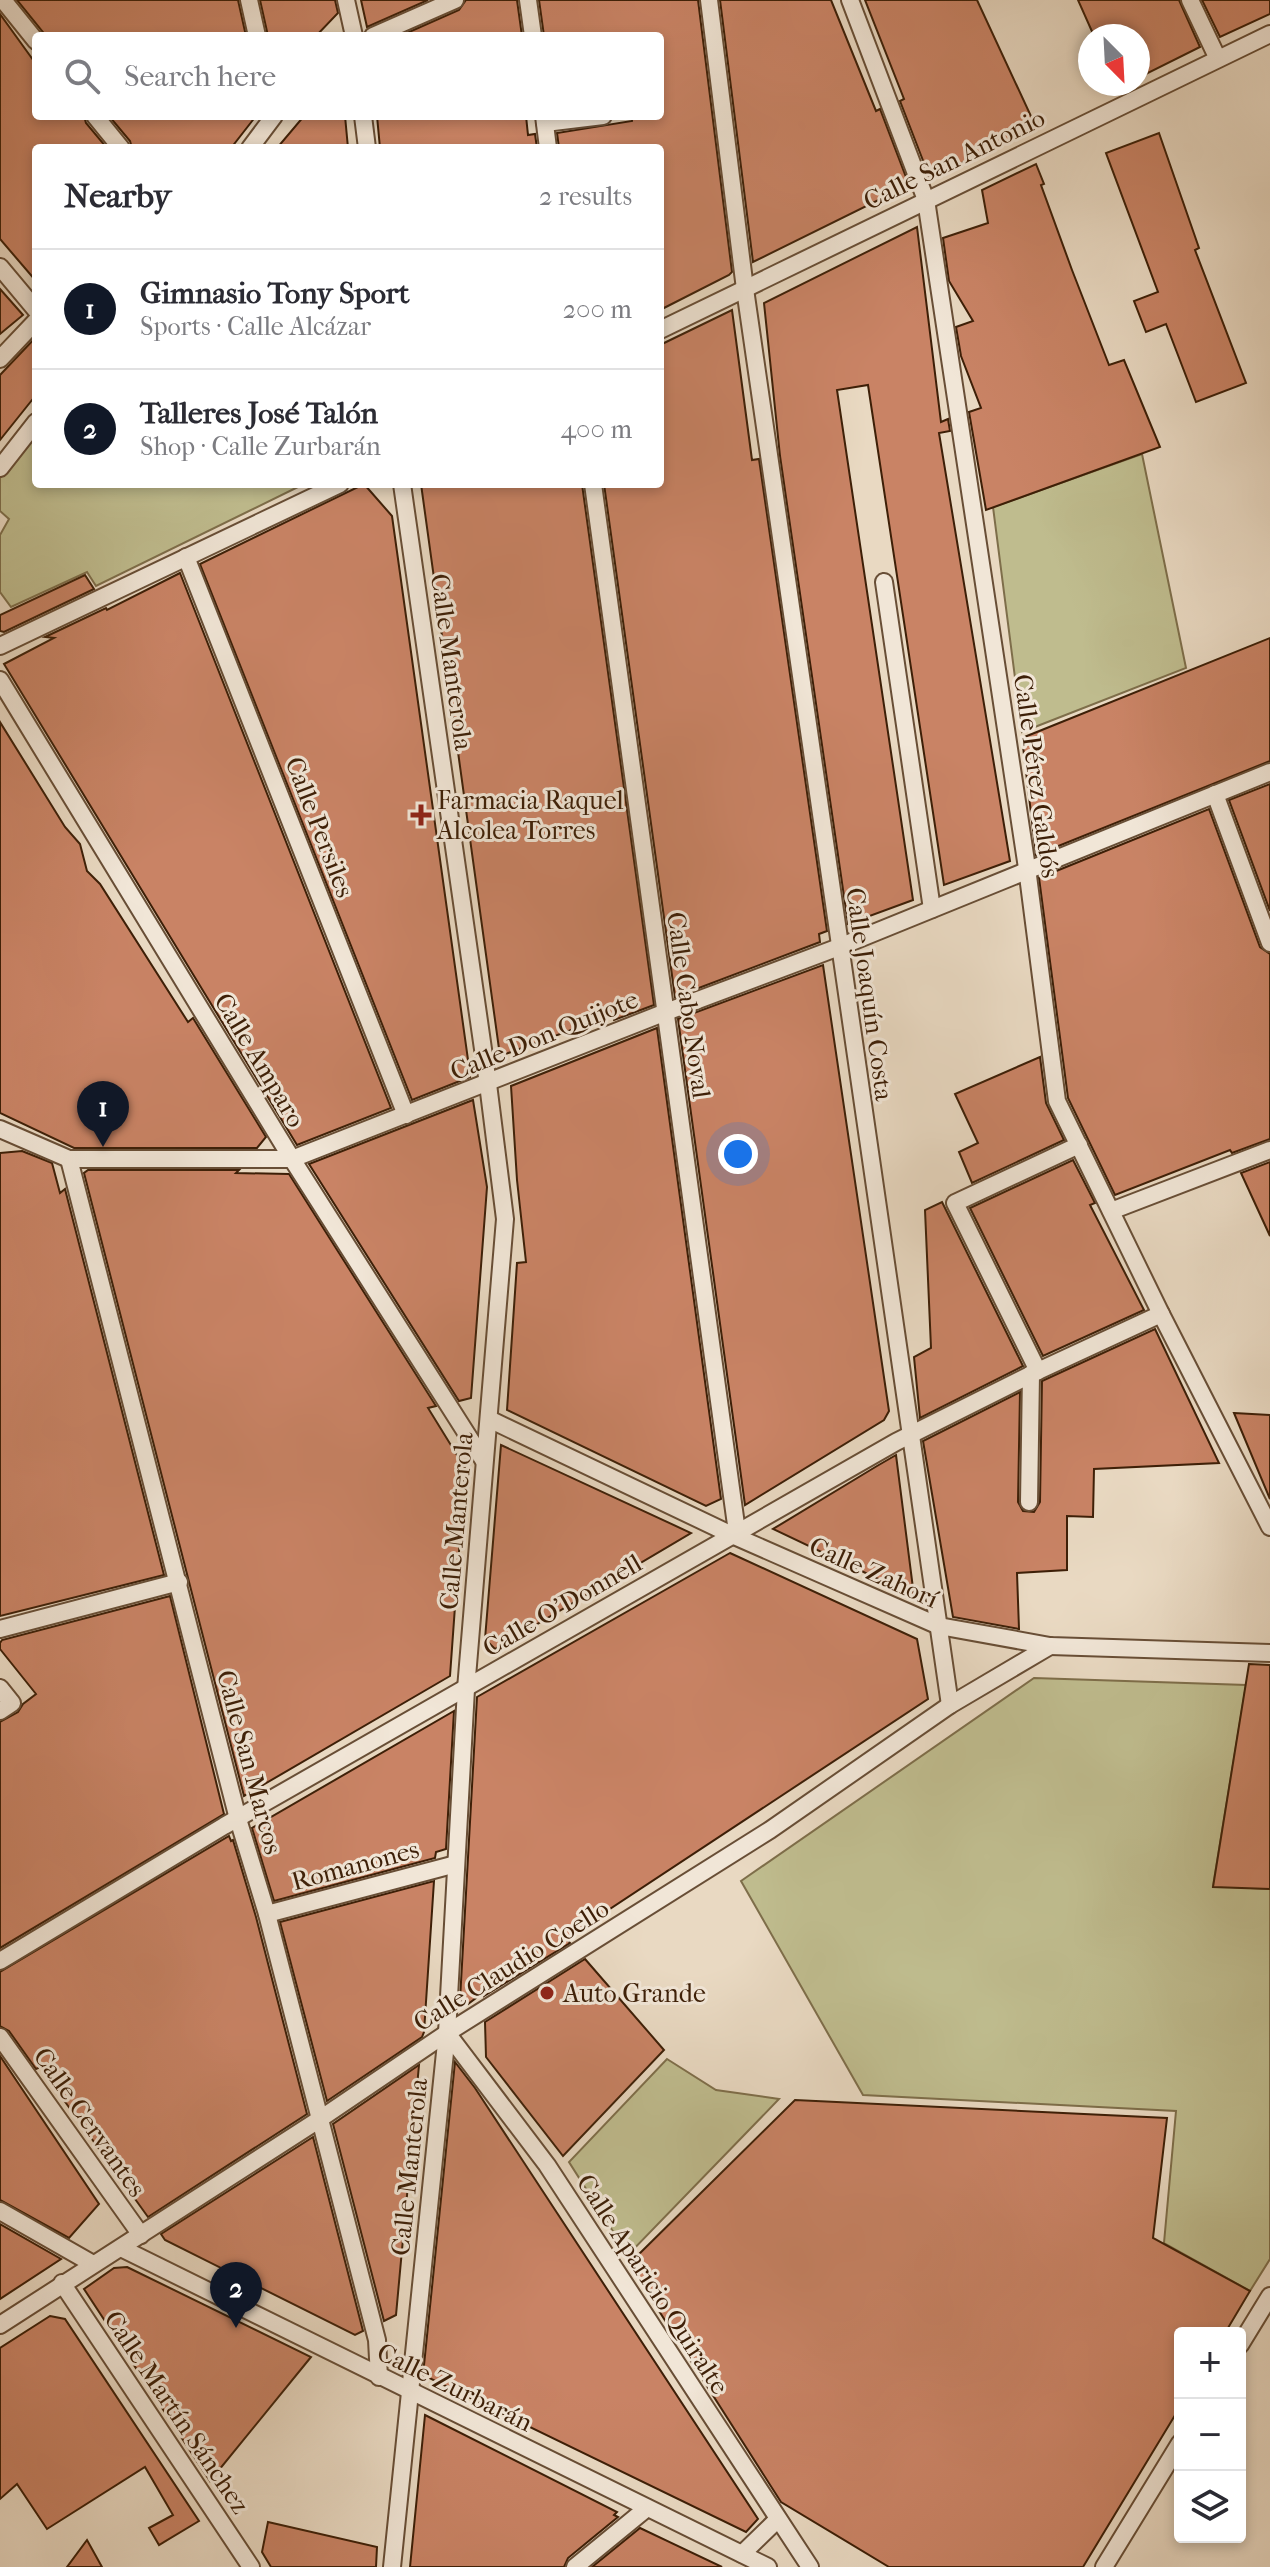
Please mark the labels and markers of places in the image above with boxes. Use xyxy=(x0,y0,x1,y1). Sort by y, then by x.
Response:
place label: Farmacia Raquel Alcolea Torres xyxy=(436,785,624,846)
marker: Farmacia Raquel Alcolea Torres xyxy=(412,806,430,824)
pin: 1 xyxy=(77,1081,129,1147)
place label: Auto Grande xyxy=(562,1978,706,2009)
marker: Auto Grande xyxy=(538,1984,556,2002)
pin: 2 xyxy=(210,2262,262,2328)

